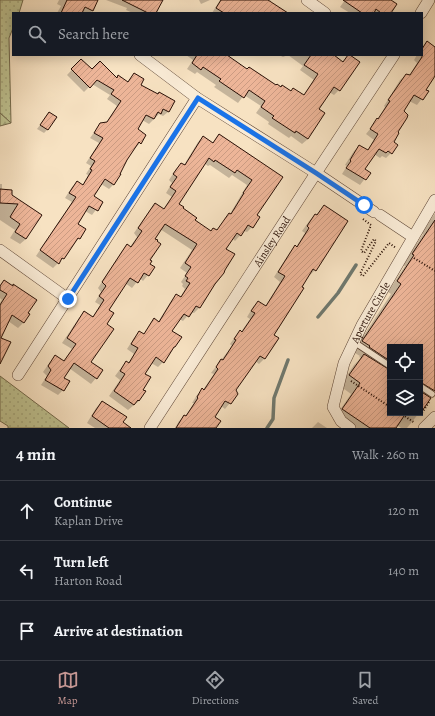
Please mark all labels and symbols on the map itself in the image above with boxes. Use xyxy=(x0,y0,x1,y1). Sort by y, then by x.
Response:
route start xyxy=(355,196,373,214)
street label: Ainsley Road xyxy=(250,213,294,270)
street label: Aperture Circle xyxy=(347,279,394,347)
route end xyxy=(59,290,77,308)

